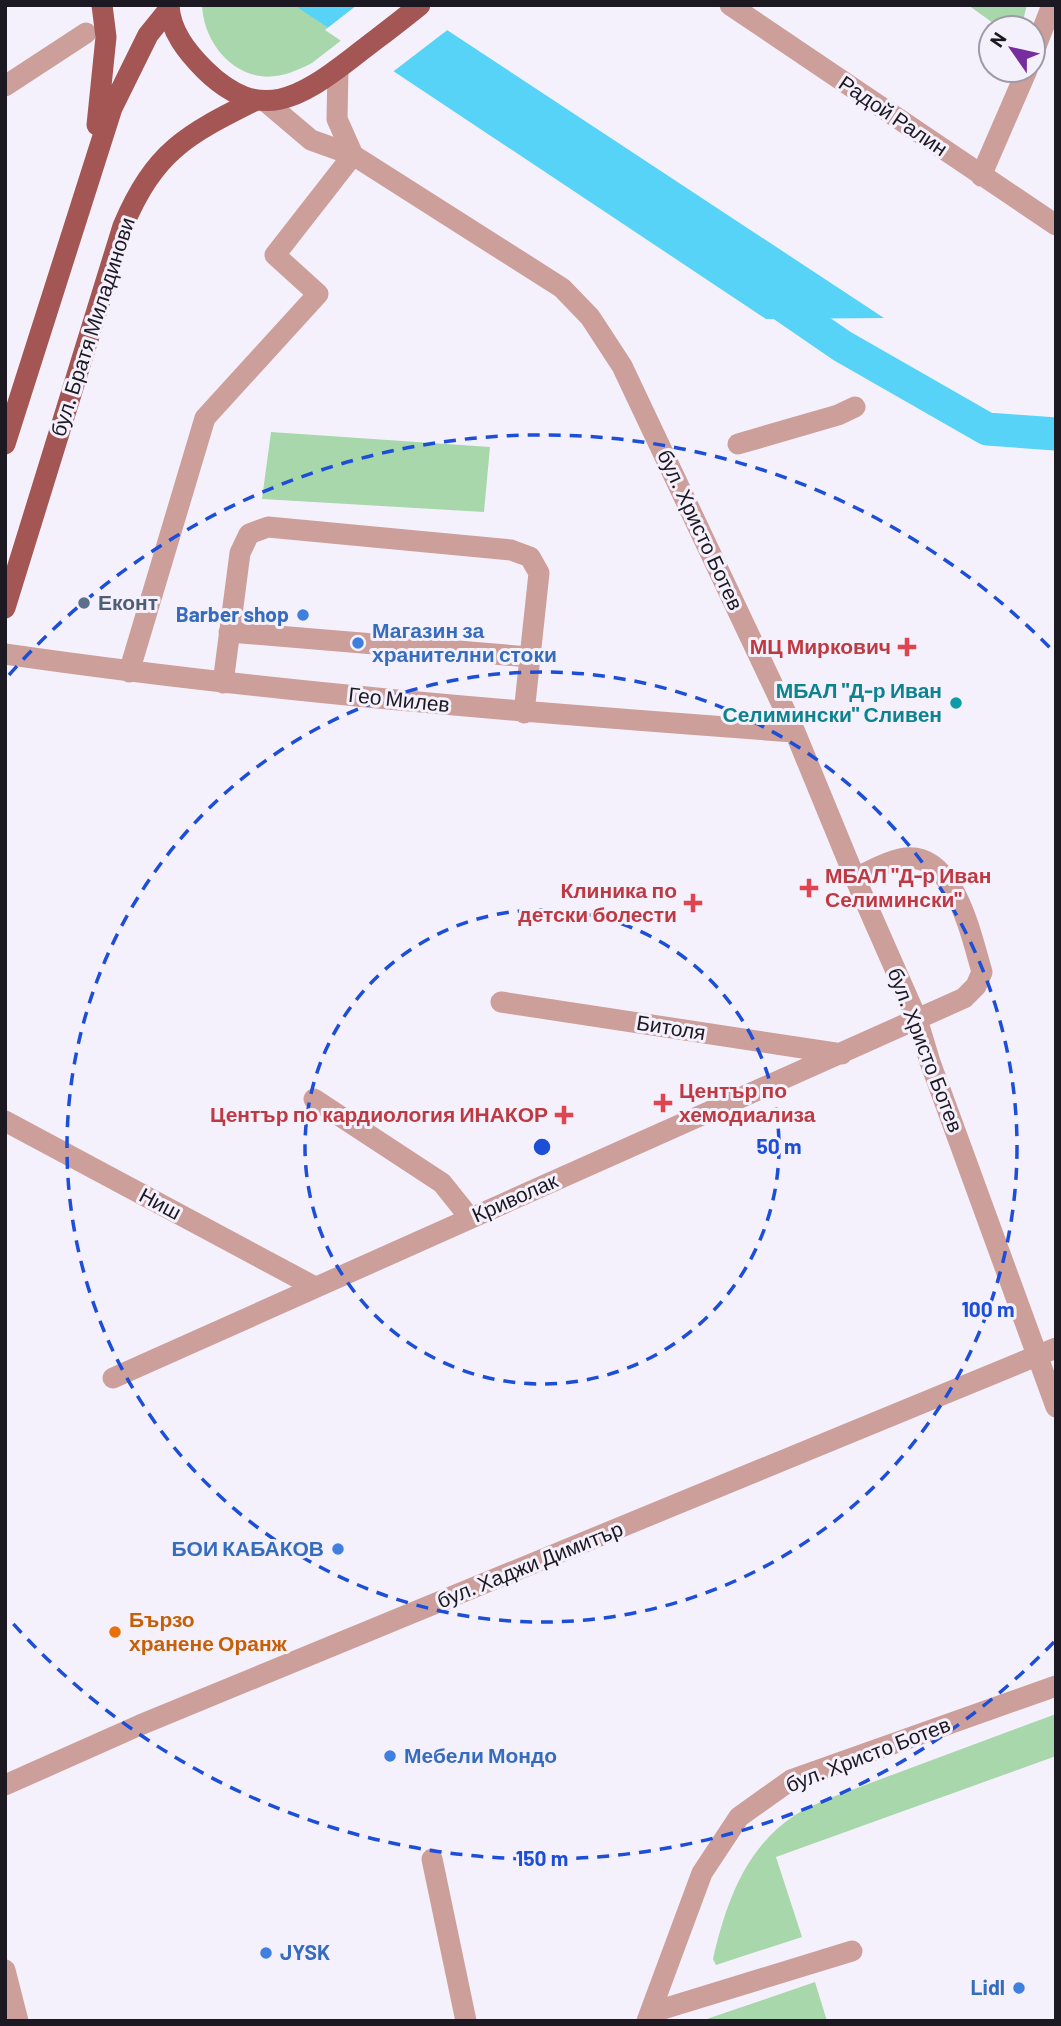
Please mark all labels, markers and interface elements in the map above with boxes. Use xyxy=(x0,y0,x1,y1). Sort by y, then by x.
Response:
north arrow xyxy=(977,14,1047,84)
text: N xyxy=(984,28,1011,51)
street label: Радой Ралин xyxy=(835,69,953,160)
street label: бул. Братя Миладинови xyxy=(44,214,139,439)
street label: бул. Христо Ботев xyxy=(653,445,750,614)
place label: Еконт xyxy=(98,589,158,614)
marker: Еконт xyxy=(76,595,92,611)
place label: Barber shop xyxy=(176,601,289,626)
marker: Barber shop xyxy=(295,607,311,623)
place label: Магазин за хранителни стоки xyxy=(372,617,557,666)
place label: МЦ Миркович xyxy=(750,633,891,658)
marker: Магазин за хранителни стоки xyxy=(350,635,366,651)
marker: МЦ Миркович xyxy=(897,637,917,657)
place label: МБАЛ "Д-р Иван Селимински" Сливен xyxy=(723,677,942,726)
street label: Гео Милев xyxy=(347,681,451,716)
marker: МБАЛ "Д-р Иван Селимински" Сливен xyxy=(948,695,964,711)
place label: МБАЛ "Д-р Иван Селимински" xyxy=(825,862,991,911)
place label: Клиника по детски болести xyxy=(518,877,677,926)
marker: МБАЛ "Д-р Иван Селимински" xyxy=(799,878,819,898)
marker: Клиника по детски болести xyxy=(683,893,703,913)
street label: бул. Христо Ботев xyxy=(883,964,969,1135)
street label: Битоля xyxy=(635,1009,708,1044)
place label: Център по хемодиализа xyxy=(679,1077,816,1126)
marker: Център по хемодиализа xyxy=(653,1093,673,1113)
place label: Център по кардиология ИНАКОР xyxy=(210,1101,548,1126)
marker: Център по кардиология ИНАКОР xyxy=(554,1105,574,1125)
text: 50 m xyxy=(756,1133,802,1158)
centre of rings xyxy=(530,1135,554,1159)
street label: Криволак xyxy=(468,1166,562,1227)
street label: Ниш xyxy=(136,1181,186,1224)
text: 100 m xyxy=(961,1296,1015,1321)
street label: бул. Хаджи Димитър xyxy=(433,1515,626,1612)
place label: БОИ КАБАКОВ xyxy=(172,1535,324,1560)
marker: БОИ КАБАКОВ xyxy=(330,1541,346,1557)
place label: Бързо хранене Оранж xyxy=(129,1606,288,1655)
marker: Бързо хранене Оранж xyxy=(107,1624,123,1640)
street label: бул. Христо Ботев xyxy=(782,1711,953,1797)
place label: Мебели Мондо xyxy=(404,1742,557,1767)
marker: Мебели Мондо xyxy=(382,1748,398,1764)
text: 150 m xyxy=(516,1845,568,1870)
place label: JYSK xyxy=(280,1939,330,1964)
marker: JYSK xyxy=(258,1945,274,1961)
place label: Lidl xyxy=(971,1974,1005,1999)
marker: Lidl xyxy=(1011,1980,1027,1996)

